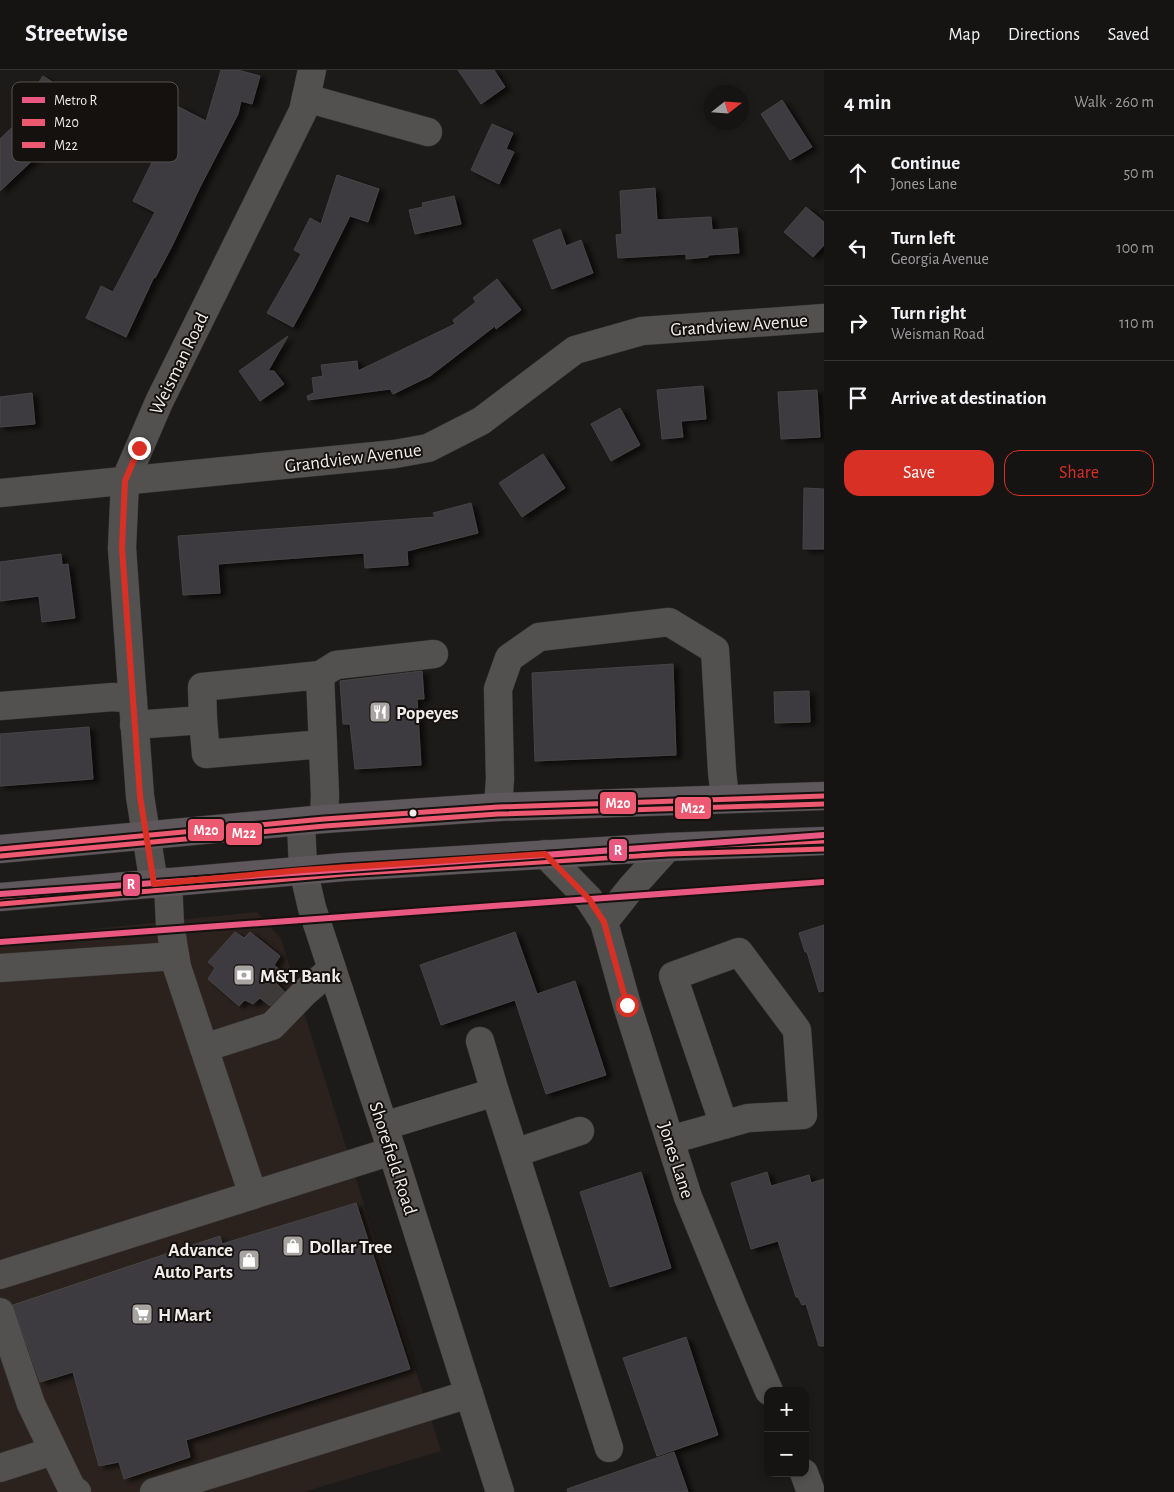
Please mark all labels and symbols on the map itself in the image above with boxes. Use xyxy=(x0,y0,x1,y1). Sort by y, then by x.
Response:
legend xyxy=(12,82,178,162)
north arrow xyxy=(704,85,749,130)
text: Metro R xyxy=(54,94,97,108)
text: M20 xyxy=(54,116,79,130)
text: M22 xyxy=(54,139,78,153)
street label: Weisman Road xyxy=(146,309,212,418)
street label: Grandview Avenue xyxy=(670,311,809,340)
route end xyxy=(128,437,151,460)
street label: Grandview Avenue xyxy=(284,441,423,476)
restaurant icon: Popeyes xyxy=(368,700,392,724)
place label: Popeyes xyxy=(396,704,459,723)
line badge: M20 xyxy=(599,791,637,815)
line badge: M22 xyxy=(674,796,712,820)
text: M20 xyxy=(605,797,631,811)
text: M22 xyxy=(681,802,706,816)
unlabelled marker xyxy=(408,808,418,818)
line badge: M20 xyxy=(187,818,225,842)
line badge: M22 xyxy=(225,822,263,846)
text: M20 xyxy=(193,824,219,838)
text: M22 xyxy=(232,827,257,841)
line badge: R xyxy=(608,838,628,862)
text: R xyxy=(614,844,622,858)
line badge: R xyxy=(122,873,141,897)
text: R xyxy=(127,878,135,892)
bank icon: M&T Bank xyxy=(232,963,256,987)
place label: M&T Bank xyxy=(260,967,341,986)
route start xyxy=(616,994,639,1017)
street label: Shorefield Road xyxy=(365,1100,420,1217)
street label: Jones Lane xyxy=(654,1120,697,1201)
shop icon: Dollar Tree xyxy=(281,1234,305,1258)
place label: Dollar Tree xyxy=(309,1238,392,1257)
place label: Advance Auto Parts xyxy=(154,1241,233,1282)
shop icon: Advance Auto Parts xyxy=(237,1248,261,1272)
supermarket icon: H Mart xyxy=(130,1302,154,1326)
place label: H Mart xyxy=(158,1306,212,1325)

